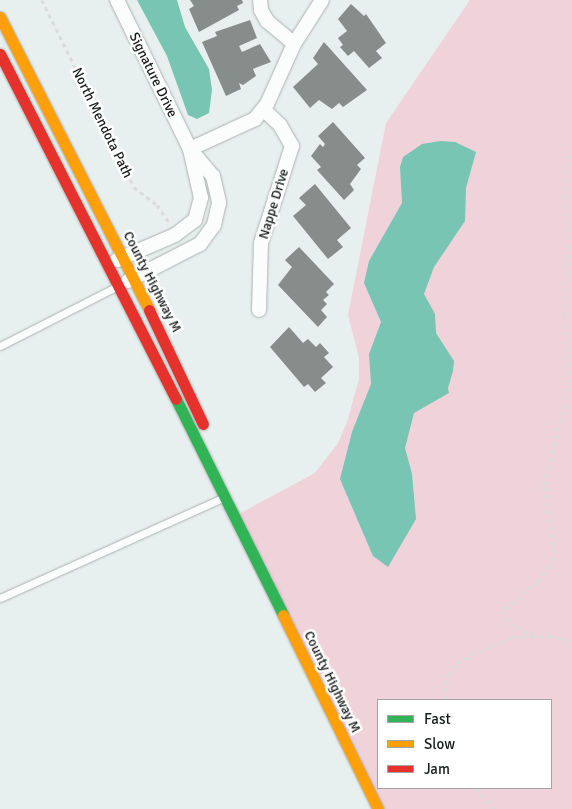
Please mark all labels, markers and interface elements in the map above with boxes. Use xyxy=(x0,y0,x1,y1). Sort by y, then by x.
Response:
street label: Signature Drive xyxy=(125,30,181,120)
street label: North Mendota Path xyxy=(68,65,136,181)
street label: Nappe Drive xyxy=(255,167,293,241)
street label: County Highway M xyxy=(119,229,185,335)
street label: County Highway M xyxy=(300,628,364,736)
legend xyxy=(377,699,552,789)
text: Fast xyxy=(424,710,451,728)
text: Slow xyxy=(424,735,455,753)
text: Jam xyxy=(424,760,450,778)

